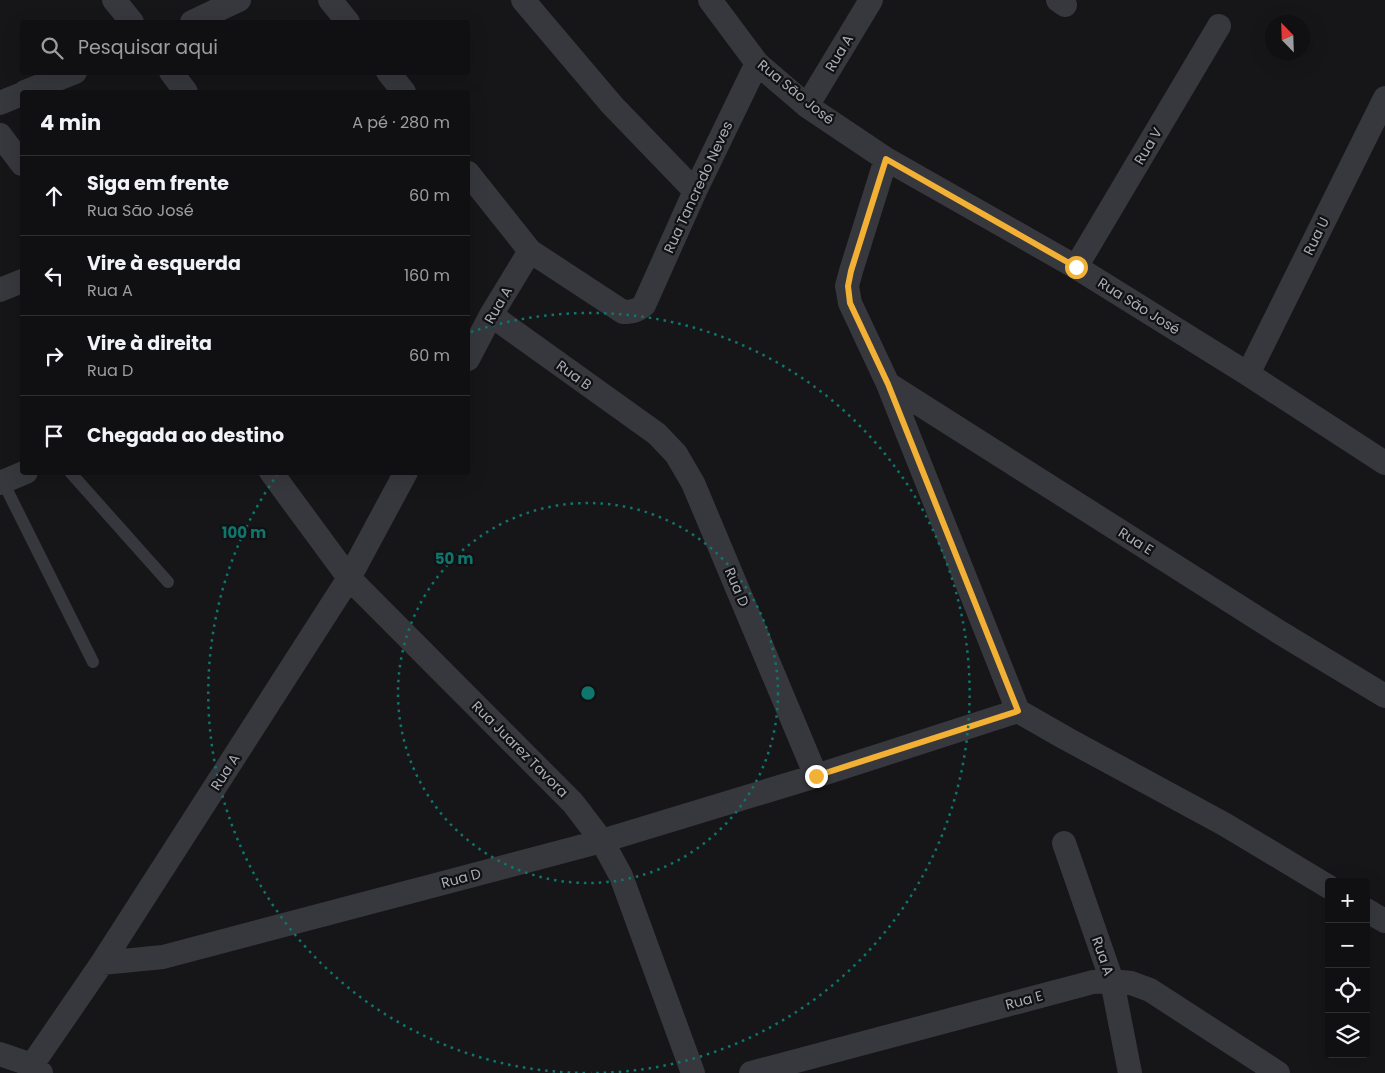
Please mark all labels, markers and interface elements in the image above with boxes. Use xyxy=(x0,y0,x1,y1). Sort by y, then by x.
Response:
north arrow xyxy=(1265,15,1310,60)
search box xyxy=(20,20,470,75)
street label: Rua A xyxy=(820,31,858,75)
icon: search xyxy=(38,34,66,62)
text: Pesquisar aqui xyxy=(78,34,218,61)
street label: Rua São José xyxy=(753,55,839,129)
text: 4 min xyxy=(40,108,101,137)
text: A pé · 280 m xyxy=(352,111,450,134)
street label: Rua Tancredo Neves xyxy=(659,118,737,256)
street label: Rua V xyxy=(1129,123,1167,168)
text: Siga em frente xyxy=(87,170,229,197)
icon: ahead xyxy=(40,182,68,210)
text: 60 m xyxy=(409,184,450,207)
text: Rua São José xyxy=(87,199,194,222)
street label: Rua U xyxy=(1298,214,1334,258)
text: Vire à esquerda xyxy=(87,250,241,277)
route start xyxy=(1065,256,1088,279)
icon: left xyxy=(40,262,68,290)
text: 160 m xyxy=(404,264,450,287)
street label: Rua São José xyxy=(1094,273,1184,339)
text: Rua A xyxy=(87,279,133,302)
street label: Rua A xyxy=(479,283,517,327)
text: Vire à direita xyxy=(87,330,212,357)
icon: right xyxy=(40,342,68,370)
text: 60 m xyxy=(409,344,450,367)
street label: Rua B xyxy=(552,355,596,395)
text: Rua D xyxy=(87,359,133,382)
icon: arrive xyxy=(40,422,68,450)
text: Chegada ao destino xyxy=(87,422,284,449)
text: 100 m xyxy=(222,522,266,543)
street label: Rua E xyxy=(1115,522,1157,560)
text: 50 m xyxy=(435,548,473,569)
street label: Rua D xyxy=(720,564,754,610)
centre of rings xyxy=(579,684,597,702)
street label: Rua Juarez Tavora xyxy=(467,696,573,802)
street label: Rua A xyxy=(206,750,244,794)
route end xyxy=(805,765,828,788)
street label: Rua D xyxy=(439,863,483,893)
map controls xyxy=(1325,878,1370,1058)
button: + xyxy=(1325,878,1370,923)
button: − xyxy=(1325,923,1370,968)
street label: Rua A xyxy=(1087,934,1119,978)
button: locate xyxy=(1325,968,1370,1013)
street label: Rua E xyxy=(1003,985,1045,1015)
button: layers xyxy=(1325,1013,1370,1058)

